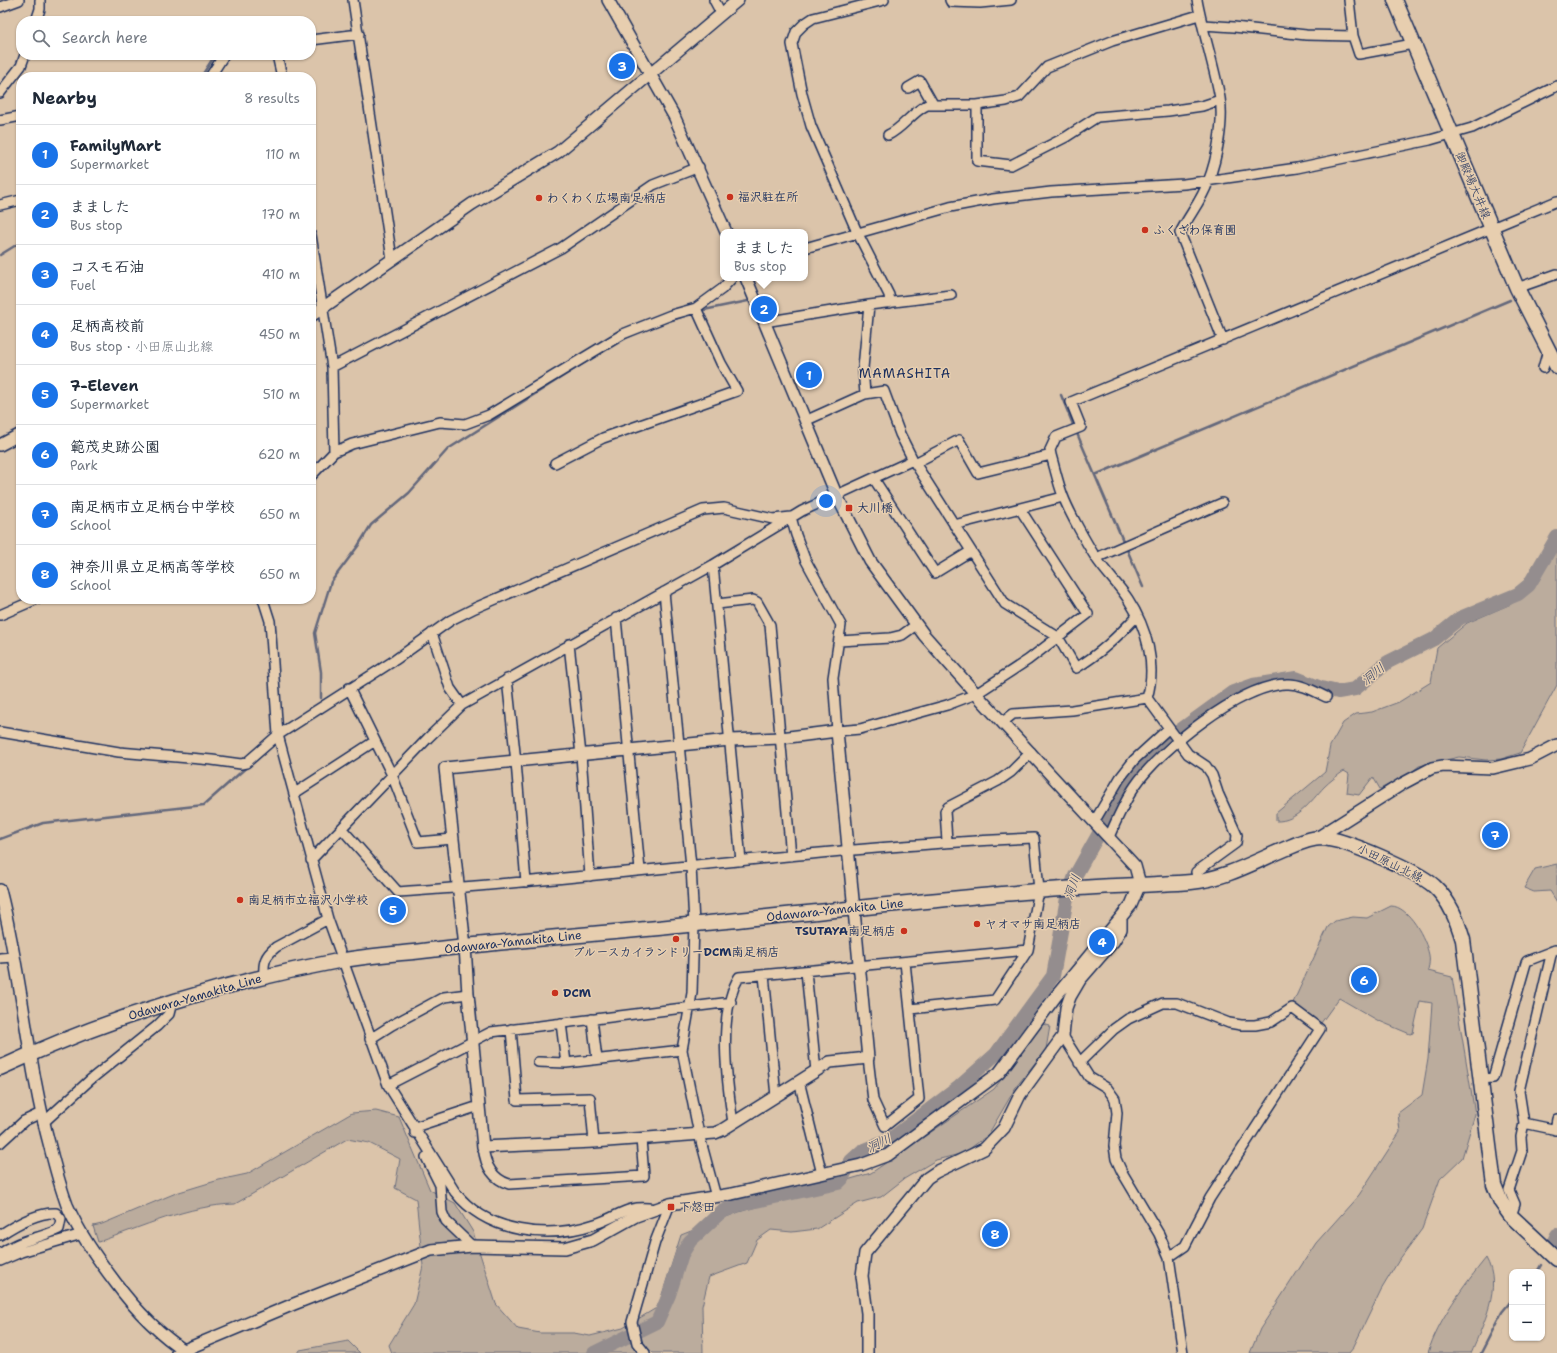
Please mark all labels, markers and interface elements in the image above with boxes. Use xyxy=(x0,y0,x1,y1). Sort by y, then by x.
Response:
search box xyxy=(16,16,316,60)
icon: search xyxy=(30,27,52,49)
text: Search here xyxy=(62,28,148,48)
pin: 3 xyxy=(609,51,635,81)
text: Nearby xyxy=(32,87,97,109)
text: 8 results xyxy=(244,90,300,107)
text: FamilyMart xyxy=(70,136,161,156)
text: 1 xyxy=(42,146,48,163)
text: 110 m xyxy=(265,146,300,163)
street label: 御殿場大井線 xyxy=(1452,149,1494,221)
text: Supermarket xyxy=(70,156,149,173)
place label: 福沢駐在所 xyxy=(738,189,799,205)
place label: わくわく広場南足柄店 xyxy=(547,190,667,206)
marker: 福沢駐在所 xyxy=(725,192,735,202)
marker: わくわく広場南足柄店 xyxy=(534,193,544,203)
text: まました xyxy=(70,197,130,217)
text: 2 xyxy=(40,206,50,223)
text: 170 m xyxy=(262,206,300,223)
text: Bus stop xyxy=(70,217,122,234)
place label: ふくざわ保育園 xyxy=(1153,222,1237,238)
marker: ふくざわ保育園 xyxy=(1140,225,1150,235)
popup xyxy=(720,229,808,281)
text: まました xyxy=(734,238,794,258)
text: コスモ石油 xyxy=(70,257,144,277)
text: Bus stop xyxy=(734,258,786,275)
text: 3 xyxy=(40,266,50,283)
text: 410 m xyxy=(262,266,300,283)
text: Fuel xyxy=(70,277,95,294)
pin: 2 xyxy=(751,294,777,324)
text: 足柄高校前 xyxy=(70,316,145,336)
text: 4 xyxy=(40,326,50,343)
text: 450 m xyxy=(259,326,300,343)
text: Bus stop · 小田原山北線 xyxy=(70,338,213,355)
pin: 1 xyxy=(796,360,822,390)
district label: MAMASHITA xyxy=(859,365,951,382)
text: 7-Eleven xyxy=(70,376,139,396)
text: 5 xyxy=(41,386,49,403)
text: 510 m xyxy=(263,386,300,403)
text: Supermarket xyxy=(70,396,149,413)
text: 範茂史跡公園 xyxy=(70,437,160,457)
text: 6 xyxy=(40,446,50,463)
text: 620 m xyxy=(258,446,300,463)
text: Park xyxy=(70,457,98,474)
your location xyxy=(816,491,836,511)
text: 南足柄市立足柄台中学校 xyxy=(70,497,235,517)
place label: 大川橋 xyxy=(857,500,893,516)
marker: 大川橋 xyxy=(844,503,854,513)
text: 7 xyxy=(40,506,50,523)
text: 650 m xyxy=(259,506,300,523)
text: School xyxy=(70,517,111,534)
text: 神奈川県立足柄高等学校 xyxy=(70,557,235,577)
text: 8 xyxy=(40,566,50,583)
text: 650 m xyxy=(259,566,300,583)
text: School xyxy=(70,577,111,594)
water label: 洞川 xyxy=(1358,659,1388,689)
pin: 7 xyxy=(1482,820,1508,850)
street label: 小田原山北線 xyxy=(1354,840,1426,886)
water label: 洞川 xyxy=(1060,872,1084,902)
place label: 南足柄市立福沢小学校 xyxy=(248,892,368,908)
marker: 南足柄市立福沢小学校 xyxy=(235,895,245,905)
pin: 5 xyxy=(380,895,406,925)
street label: Odawara-Yamakita Line xyxy=(765,895,905,925)
place label: ヤオマサ南足柄店 xyxy=(985,916,1081,932)
marker: ヤオマサ南足柄店 xyxy=(972,919,982,929)
place label: TSUTAYA南足柄店 xyxy=(795,923,896,939)
marker: TSUTAYA南足柄店 xyxy=(899,926,909,936)
street label: Odawara-Yamakita Line xyxy=(443,927,583,957)
pin: 4 xyxy=(1089,927,1115,957)
marker: ブルースカイランドリーDCM南足柄店 xyxy=(671,934,681,944)
place label: ブルースカイランドリーDCM南足柄店 xyxy=(572,944,780,960)
pin: 6 xyxy=(1351,965,1377,995)
street label: Odawara-Yamakita Line xyxy=(126,970,264,1024)
place label: DCM xyxy=(563,985,592,1001)
marker: DCM xyxy=(550,988,560,998)
water label: 洞川 xyxy=(864,1130,894,1156)
place label: 下怒田 xyxy=(679,1199,715,1215)
marker: 下怒田 xyxy=(666,1202,676,1212)
pin: 8 xyxy=(982,1219,1008,1249)
map controls xyxy=(1509,1269,1545,1341)
button: + xyxy=(1509,1269,1545,1305)
button: − xyxy=(1509,1305,1545,1341)

